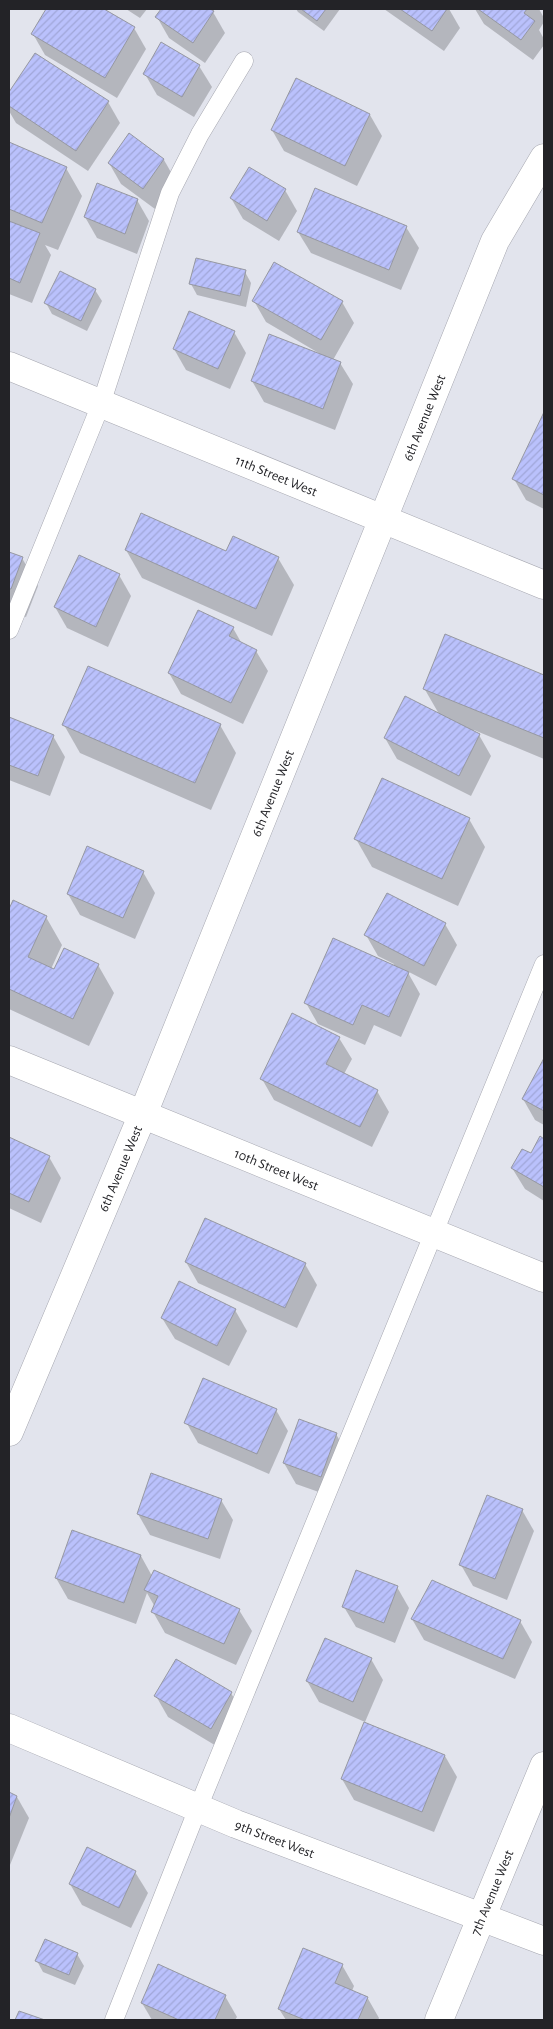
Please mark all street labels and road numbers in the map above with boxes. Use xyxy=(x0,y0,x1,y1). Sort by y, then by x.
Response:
street label: 6th Avenue West xyxy=(401,372,449,463)
street label: 11th Street West xyxy=(233,453,320,500)
street label: 6th Avenue West xyxy=(250,748,297,839)
street label: 6th Avenue West xyxy=(97,1123,145,1214)
street label: 10th Street West xyxy=(232,1147,321,1194)
street label: 9th Street West xyxy=(233,1818,317,1861)
street label: 7th Avenue West xyxy=(469,1848,517,1938)

